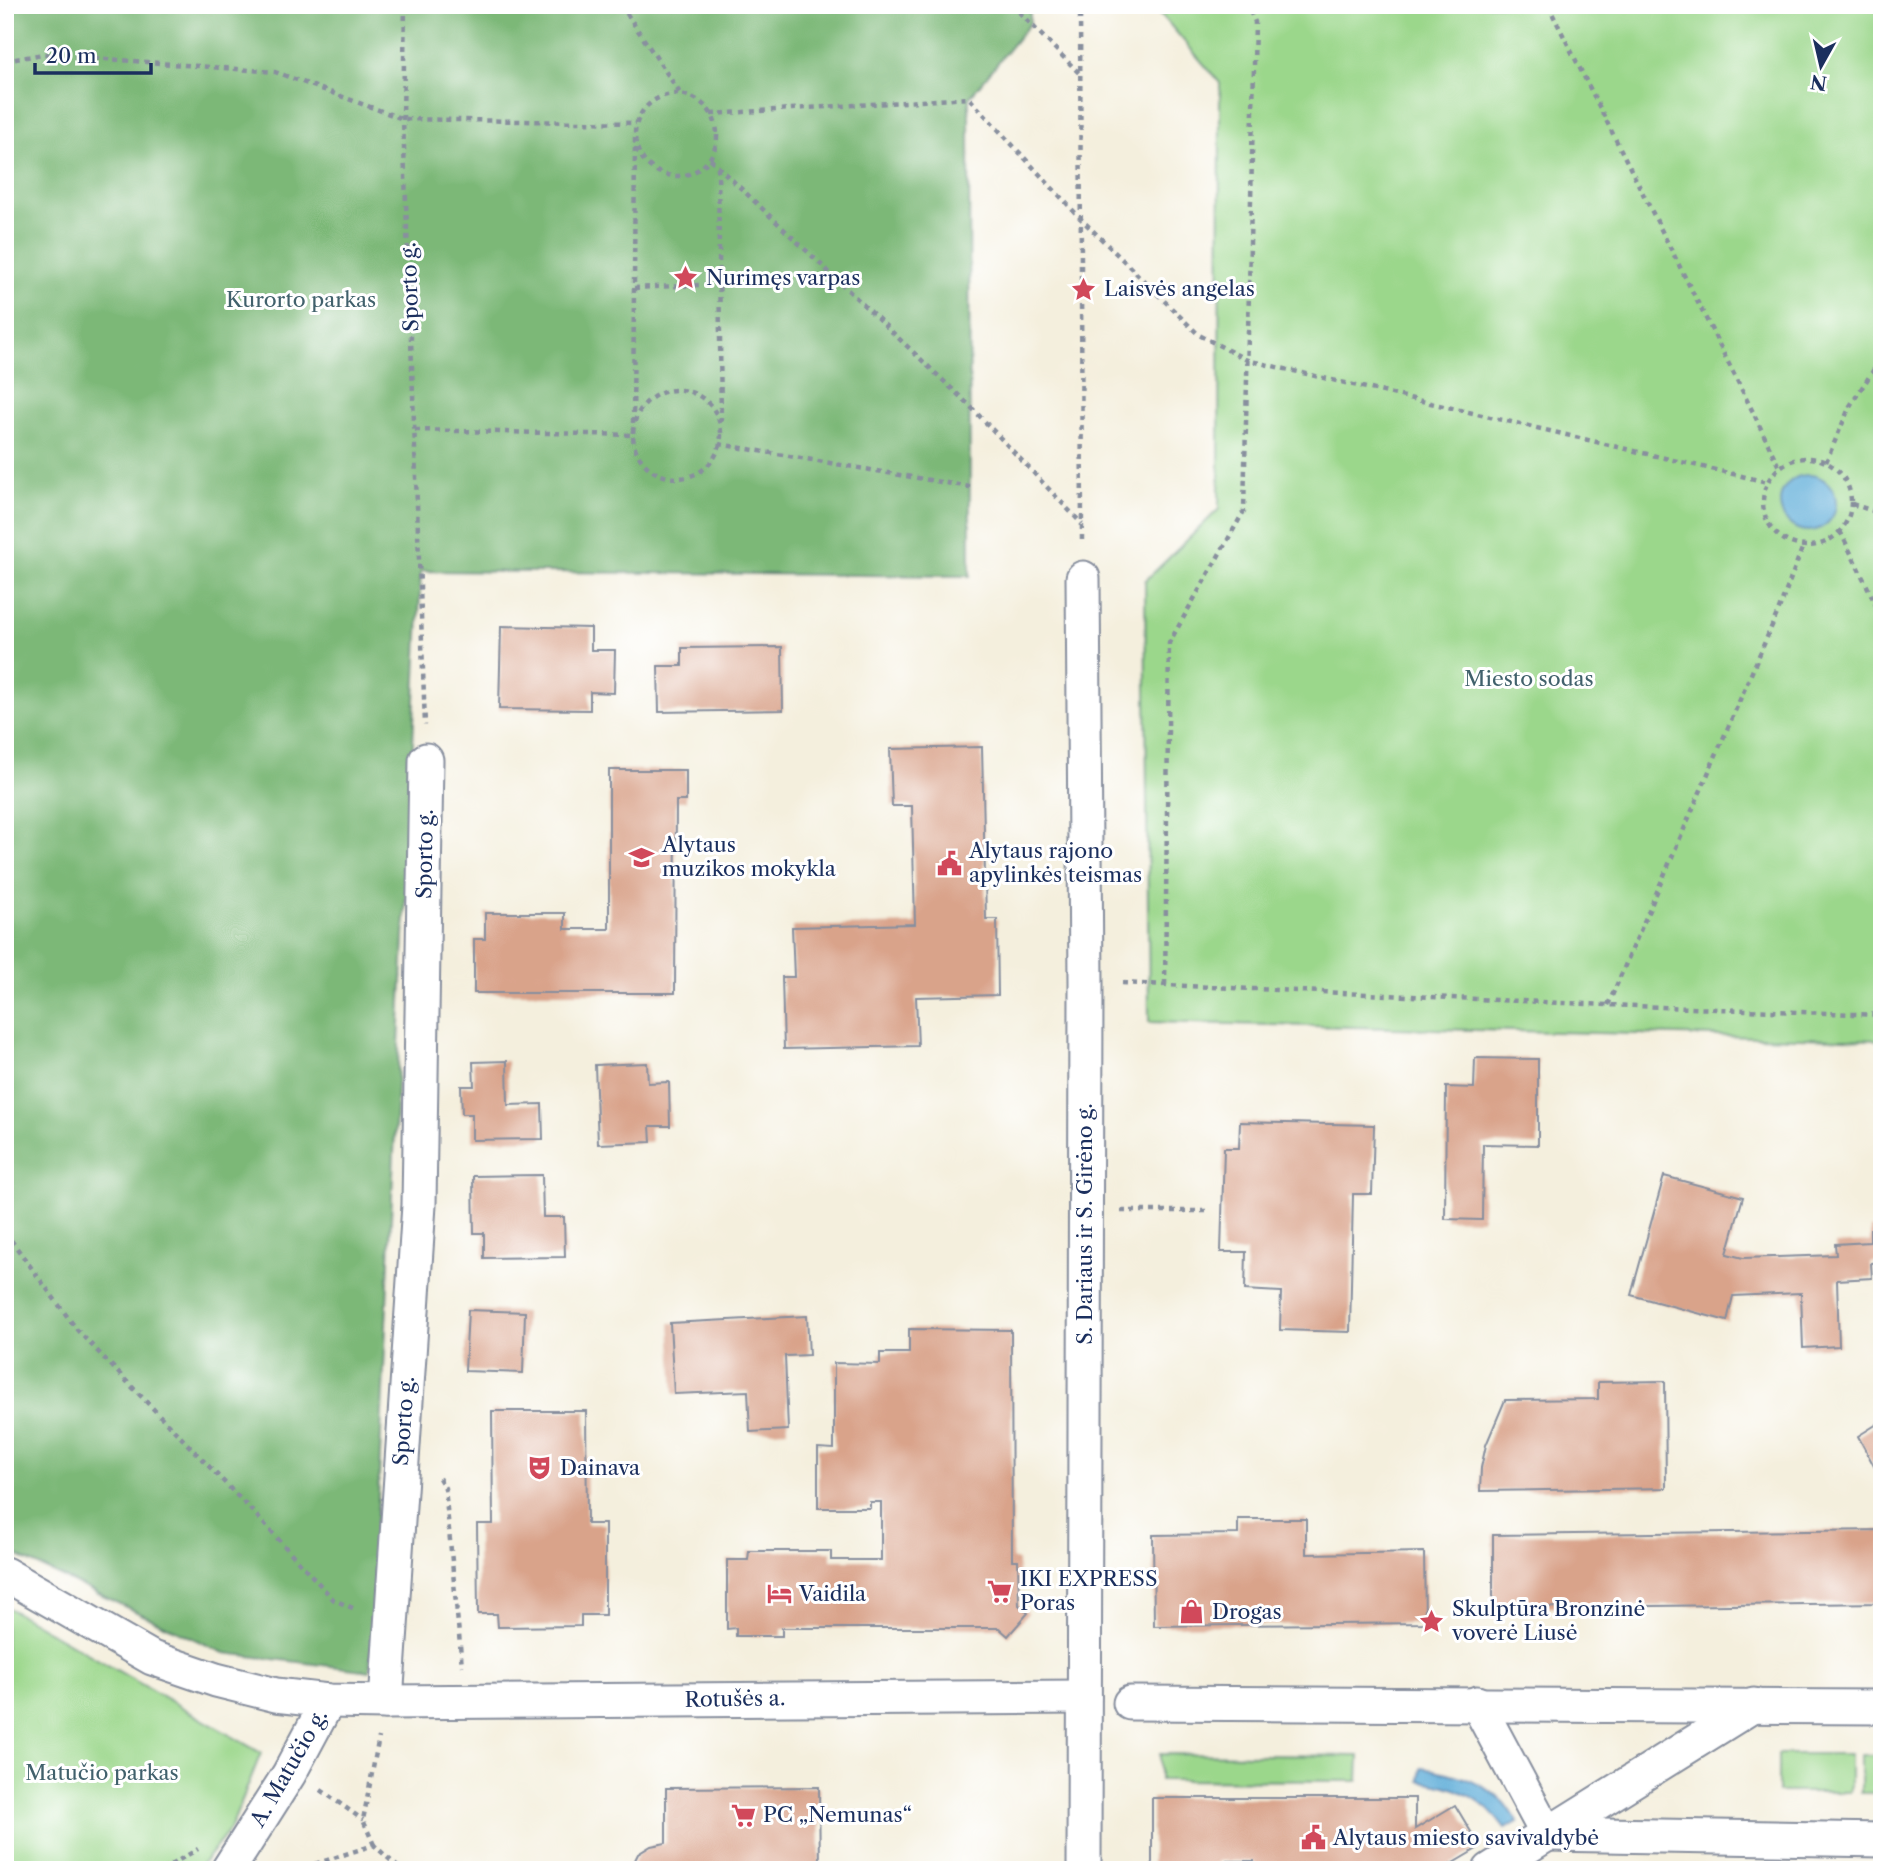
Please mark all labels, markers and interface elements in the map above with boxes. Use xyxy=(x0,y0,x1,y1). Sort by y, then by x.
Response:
scale bar xyxy=(35,32,150,76)
north arrow xyxy=(1786,32,1856,102)
text: 20 m xyxy=(46,43,97,68)
text: N xyxy=(1809,70,1828,95)
street label: Sporto g. xyxy=(395,242,424,332)
place icon: Nurimęs varpas xyxy=(672,264,700,292)
place label: Nurimęs varpas xyxy=(706,265,860,290)
place icon: Laisvės angelas xyxy=(1070,275,1098,303)
place label: Laisvės angelas xyxy=(1104,276,1255,301)
park label: Kurorto parkas xyxy=(226,287,376,312)
park label: Miesto sodas xyxy=(1464,666,1594,691)
street label: Sporto g. xyxy=(411,809,438,899)
place label: Alytaus muzikos mokykla xyxy=(661,832,837,881)
place label: Alytaus rajono apylinkės teismas xyxy=(968,838,1142,887)
school or university icon: Alytaus muzikos mokykla xyxy=(628,843,656,871)
public building icon: Alytaus rajono apylinkės teismas xyxy=(935,849,963,877)
street label: S. Dariaus ir S. Girėno g. xyxy=(1072,1103,1097,1345)
street label: Sporto g. xyxy=(388,1375,419,1467)
theatre icon: Dainava xyxy=(526,1454,554,1482)
place label: Dainava xyxy=(560,1455,641,1480)
place label: IKI EXPRESS Poras xyxy=(1020,1566,1157,1615)
supermarket icon: IKI EXPRESS Poras xyxy=(986,1577,1014,1605)
hotel icon: Vaidila xyxy=(765,1580,793,1608)
place label: Vaidila xyxy=(798,1581,867,1606)
place label: Skulptūra Bronzinė voverė Liusė xyxy=(1451,1596,1645,1645)
shop icon: Drogas xyxy=(1178,1598,1206,1626)
place label: Drogas xyxy=(1212,1599,1282,1624)
place icon: Skulptūra Bronzinė voverė Liusė xyxy=(1418,1607,1446,1635)
street label: Rotušės a. xyxy=(684,1685,786,1712)
street label: A. Matučio g. xyxy=(244,1704,332,1832)
park label: Matučio parkas xyxy=(25,1760,179,1785)
supermarket icon: PC „Nemunas“ xyxy=(729,1801,757,1829)
place label: PC „Nemunas“ xyxy=(763,1802,912,1827)
public building icon: Alytaus miesto savivaldybė xyxy=(1299,1824,1327,1852)
place label: Alytaus miesto savivaldybė xyxy=(1332,1825,1599,1850)

